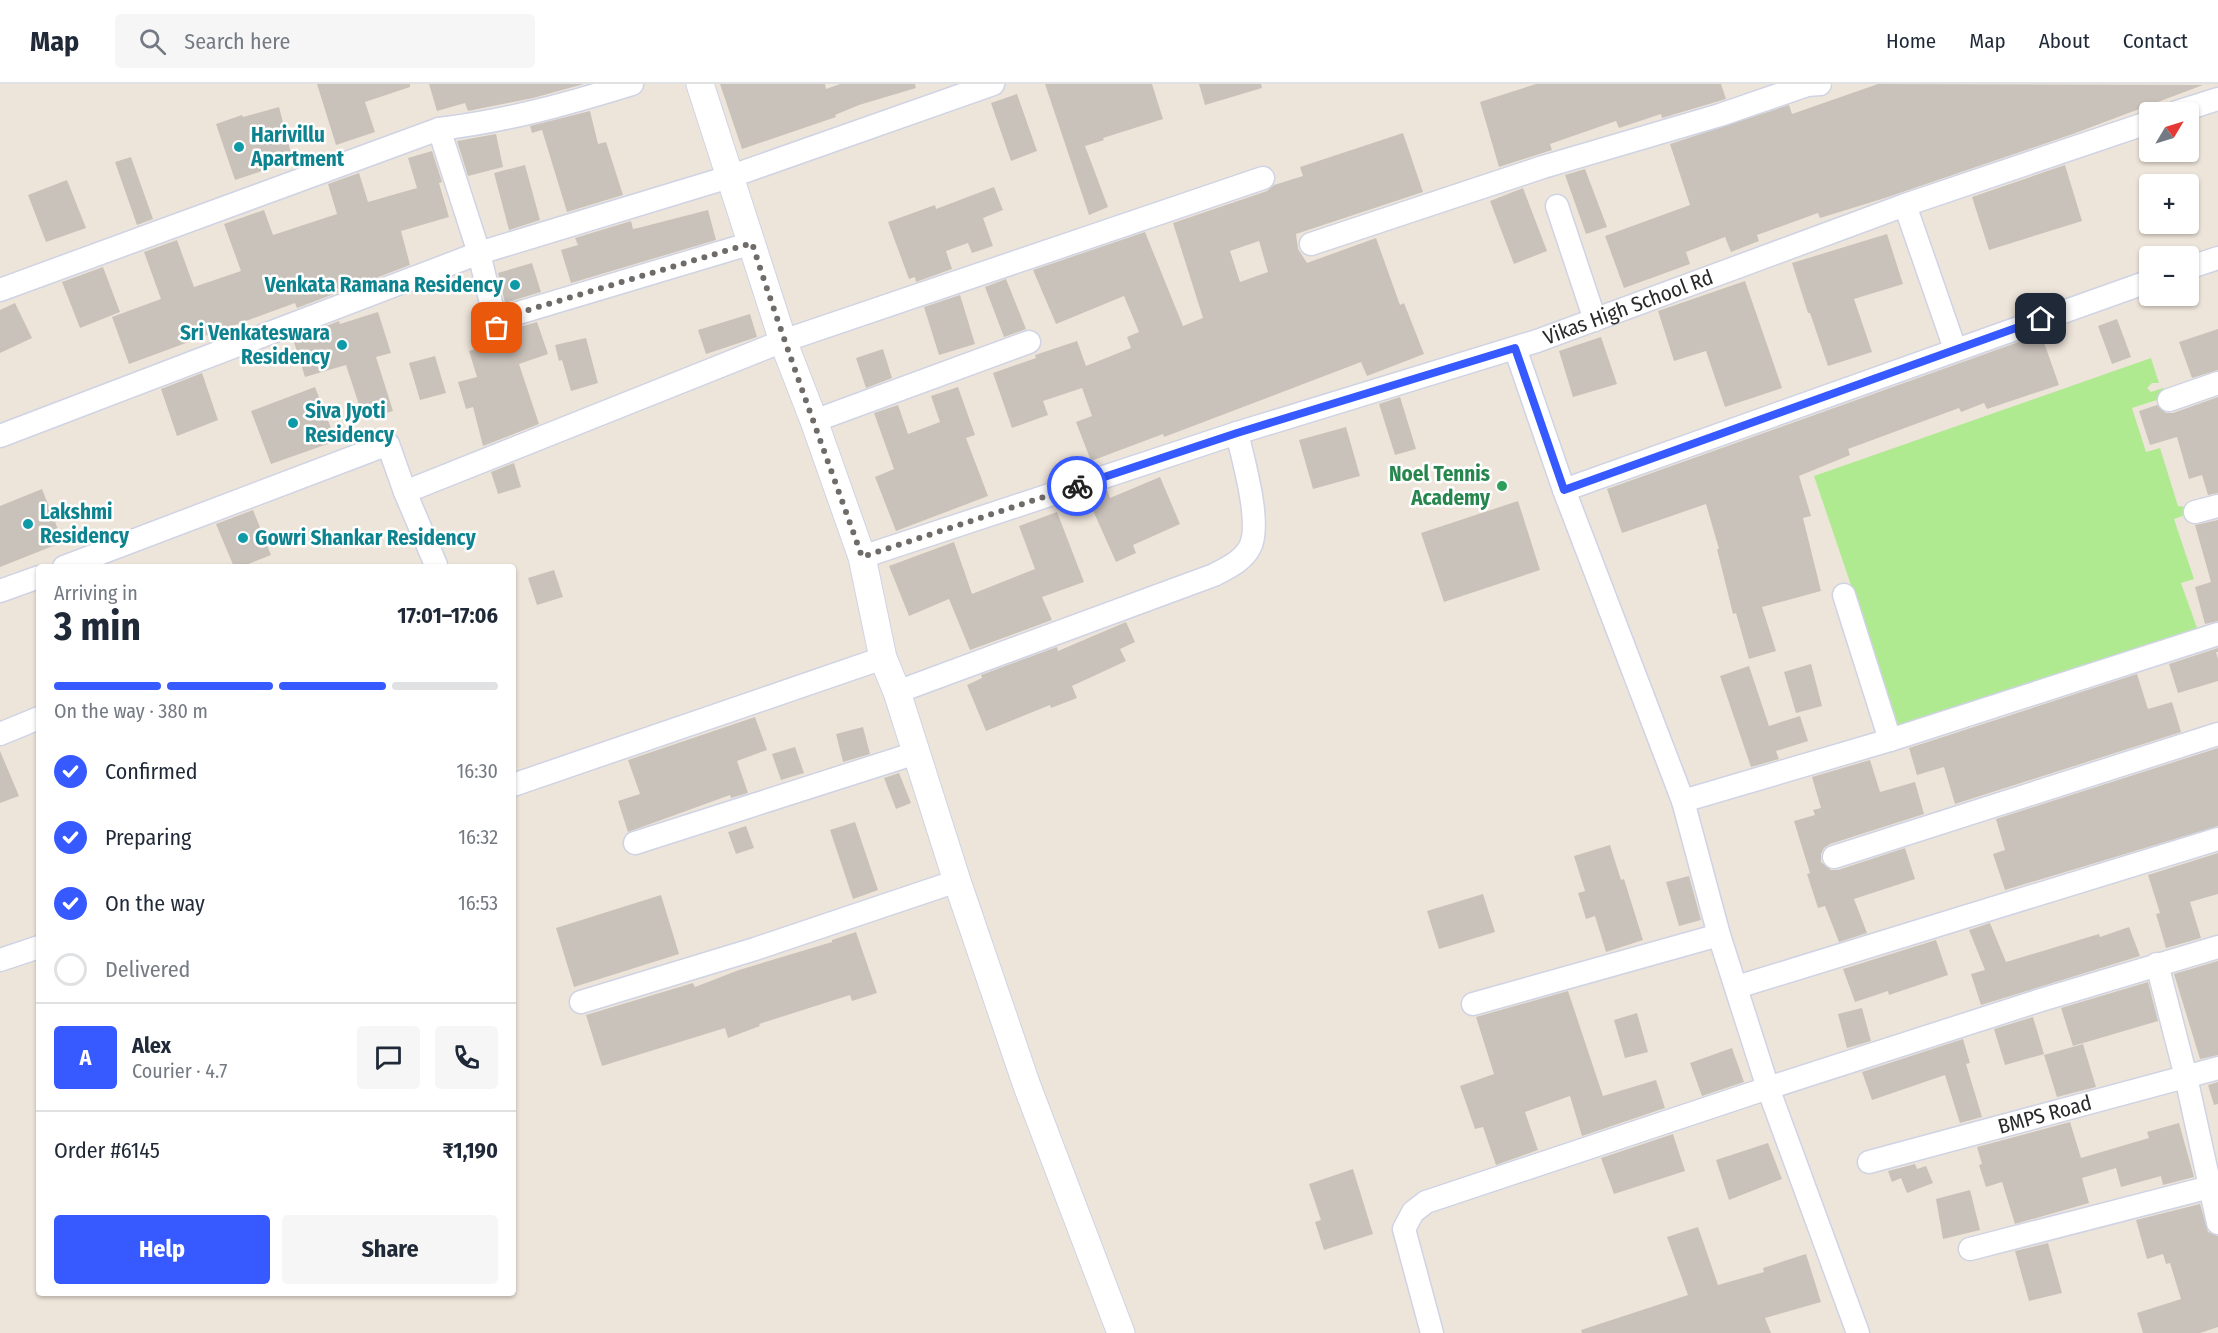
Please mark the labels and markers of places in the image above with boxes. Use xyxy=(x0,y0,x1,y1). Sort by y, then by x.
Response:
place label: Harivillu Apartment xyxy=(250,122,345,172)
marker: Harivillu Apartment xyxy=(232,140,246,154)
place label: Venkata Ramana Residency xyxy=(264,272,504,298)
marker: Venkata Ramana Residency xyxy=(508,278,522,292)
pin xyxy=(2015,293,2066,344)
pin xyxy=(471,302,522,353)
place label: Sri Venkateswara Residency xyxy=(180,320,331,370)
marker: Sri Venkateswara Residency xyxy=(335,338,349,352)
place label: Siva Jyoti Residency xyxy=(305,398,395,448)
marker: Siva Jyoti Residency xyxy=(286,416,300,430)
place label: Noel Tennis Academy xyxy=(1389,461,1491,511)
marker: Noel Tennis Academy xyxy=(1495,479,1509,493)
place label: Lakshmi Residency xyxy=(40,499,130,549)
marker: Lakshmi Residency xyxy=(21,517,35,531)
place label: Gowri Shankar Residency xyxy=(255,525,477,551)
marker: Gowri Shankar Residency xyxy=(236,531,250,545)

